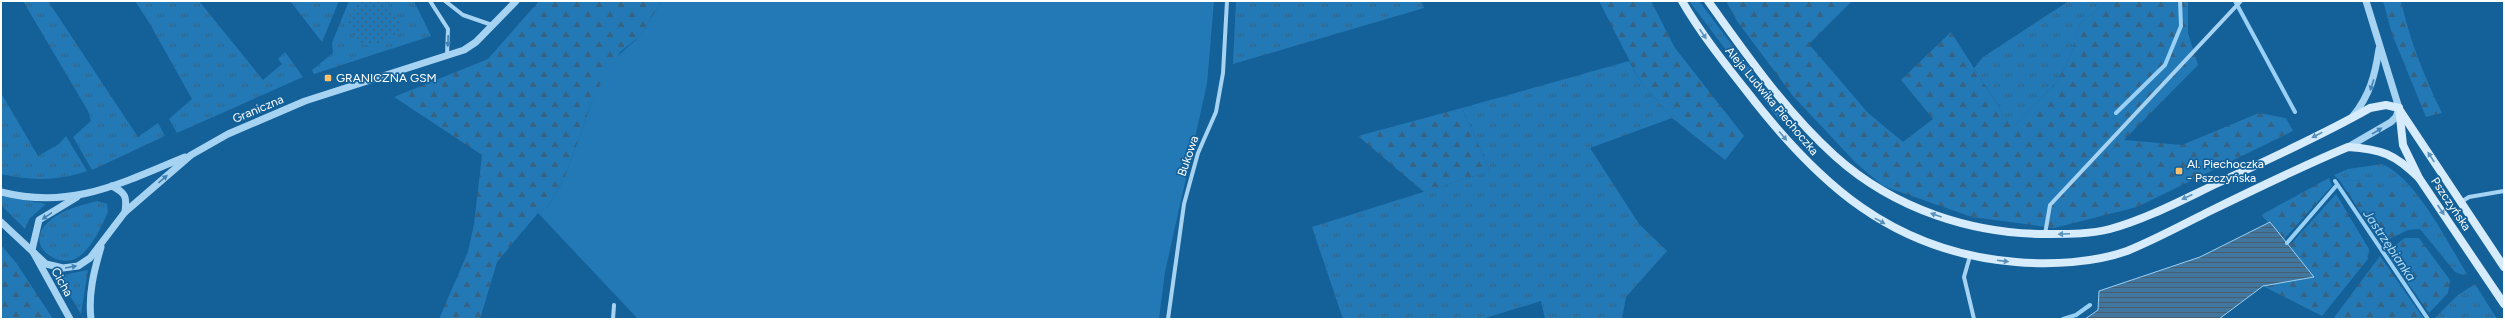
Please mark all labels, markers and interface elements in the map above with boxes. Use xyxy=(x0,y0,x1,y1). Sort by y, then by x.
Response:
one-way arrow xyxy=(1699,29,1707,39)
one-way arrow xyxy=(444,35,451,47)
street label: Aleja Ludwika Piechoczka xyxy=(1723,44,1821,158)
place label: GRANICZNA GSM xyxy=(336,71,437,85)
marker: GRANICZNA GSM xyxy=(323,73,333,83)
one-way arrow xyxy=(2369,79,2375,91)
street label: Graniczna xyxy=(230,92,286,126)
one-way arrow xyxy=(2372,127,2382,135)
one-way arrow xyxy=(1778,131,1787,142)
one-way arrow xyxy=(2311,132,2323,138)
street label: Bukowa xyxy=(1175,134,1201,178)
one-way arrow xyxy=(2427,152,2435,162)
place label: Al. Piechoczka - Pszczyńska xyxy=(2187,157,2264,185)
marker: Al. Piechoczka - Pszczyńska xyxy=(2174,166,2184,176)
one-way arrow xyxy=(158,174,168,183)
street label: Pszczyńska xyxy=(2428,175,2474,233)
one-way arrow xyxy=(2181,194,2193,200)
one-way arrow xyxy=(2437,205,2445,215)
water label: Jastrzębianka xyxy=(2360,206,2419,284)
one-way arrow xyxy=(41,212,52,219)
one-way arrow xyxy=(1930,212,1942,218)
one-way arrow xyxy=(1875,218,1886,224)
one-way arrow xyxy=(2057,231,2070,237)
one-way arrow xyxy=(1997,258,2009,264)
one-way arrow xyxy=(65,264,77,270)
street label: Cicha xyxy=(48,265,76,299)

